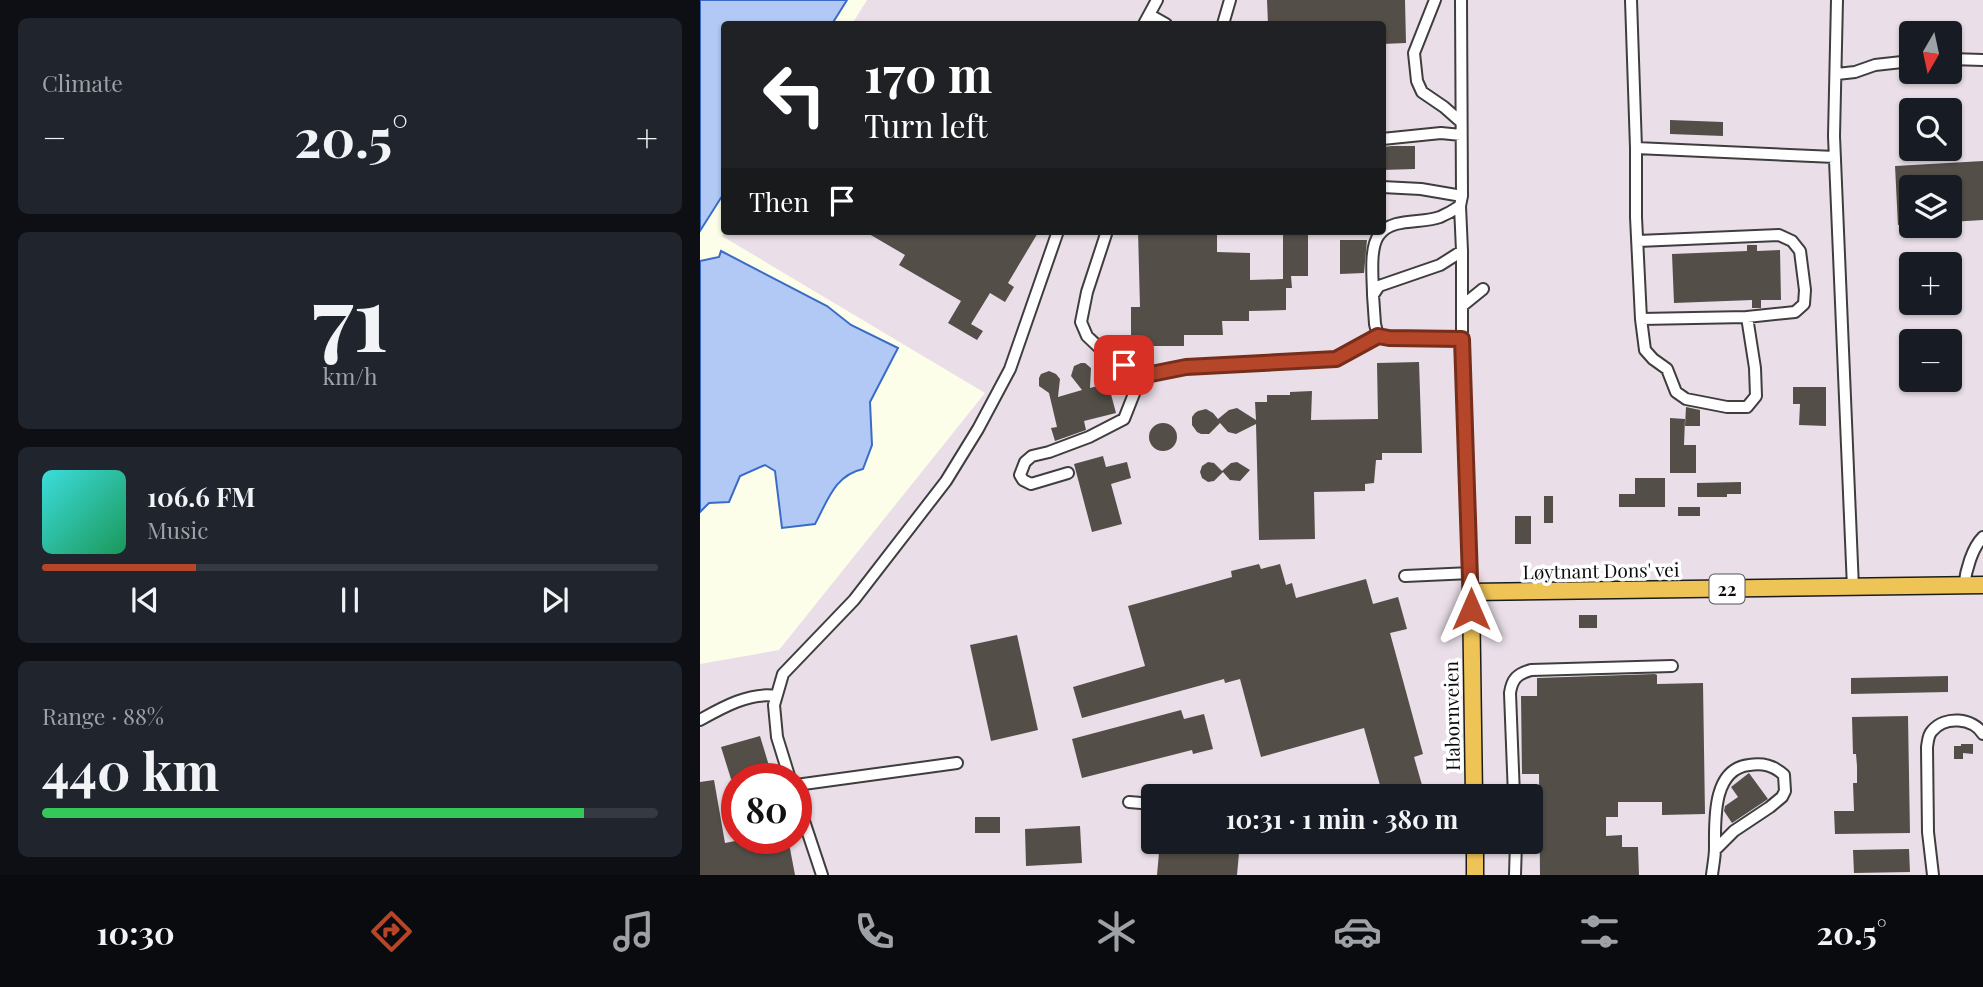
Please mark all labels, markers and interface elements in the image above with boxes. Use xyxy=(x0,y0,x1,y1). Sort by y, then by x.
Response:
north arrow xyxy=(1899,21,1962,84)
map controls xyxy=(1899,21,1962,392)
text: 170 m xyxy=(864,40,992,105)
icon: left xyxy=(749,49,840,140)
text: Climate xyxy=(42,67,123,98)
button: search xyxy=(1899,98,1962,161)
text: 20.5° xyxy=(294,102,408,171)
text: Turn left xyxy=(864,103,988,146)
text: − xyxy=(42,111,67,162)
text: + xyxy=(636,111,658,162)
button: layers xyxy=(1899,175,1962,238)
icon: arrive xyxy=(823,182,861,220)
text: Then xyxy=(749,184,809,219)
button: + xyxy=(1899,252,1962,315)
text: 71 xyxy=(312,254,388,375)
button: − xyxy=(1899,329,1962,392)
pin xyxy=(1094,335,1154,395)
icon: arrive xyxy=(1105,346,1143,384)
text: km/h xyxy=(322,360,378,391)
text: 106.6 FM xyxy=(147,479,255,514)
text: Music xyxy=(147,514,208,545)
street label: Løytnant Dons' vei xyxy=(1522,556,1680,584)
position arrow xyxy=(1434,572,1508,646)
road number: 22 xyxy=(1710,574,1744,604)
icon: previous xyxy=(126,581,164,619)
icon: pause xyxy=(331,581,369,619)
icon: next xyxy=(536,581,574,619)
street label: Habornveien xyxy=(1437,660,1465,771)
text: Range · 88% xyxy=(42,700,164,731)
text: 440 km xyxy=(42,735,219,804)
speed limit sign: 80 xyxy=(721,763,812,854)
text: 10:31 · 1 min · 380 m xyxy=(1226,801,1458,836)
icon: directions xyxy=(367,907,416,956)
icon: music xyxy=(609,907,658,956)
icon: phone xyxy=(850,907,899,956)
icon: climate xyxy=(1092,907,1141,956)
icon: car xyxy=(1333,907,1382,956)
icon: filters xyxy=(1575,907,1624,956)
text: 10:30 xyxy=(96,910,175,953)
text: 20.5° xyxy=(1817,910,1887,953)

